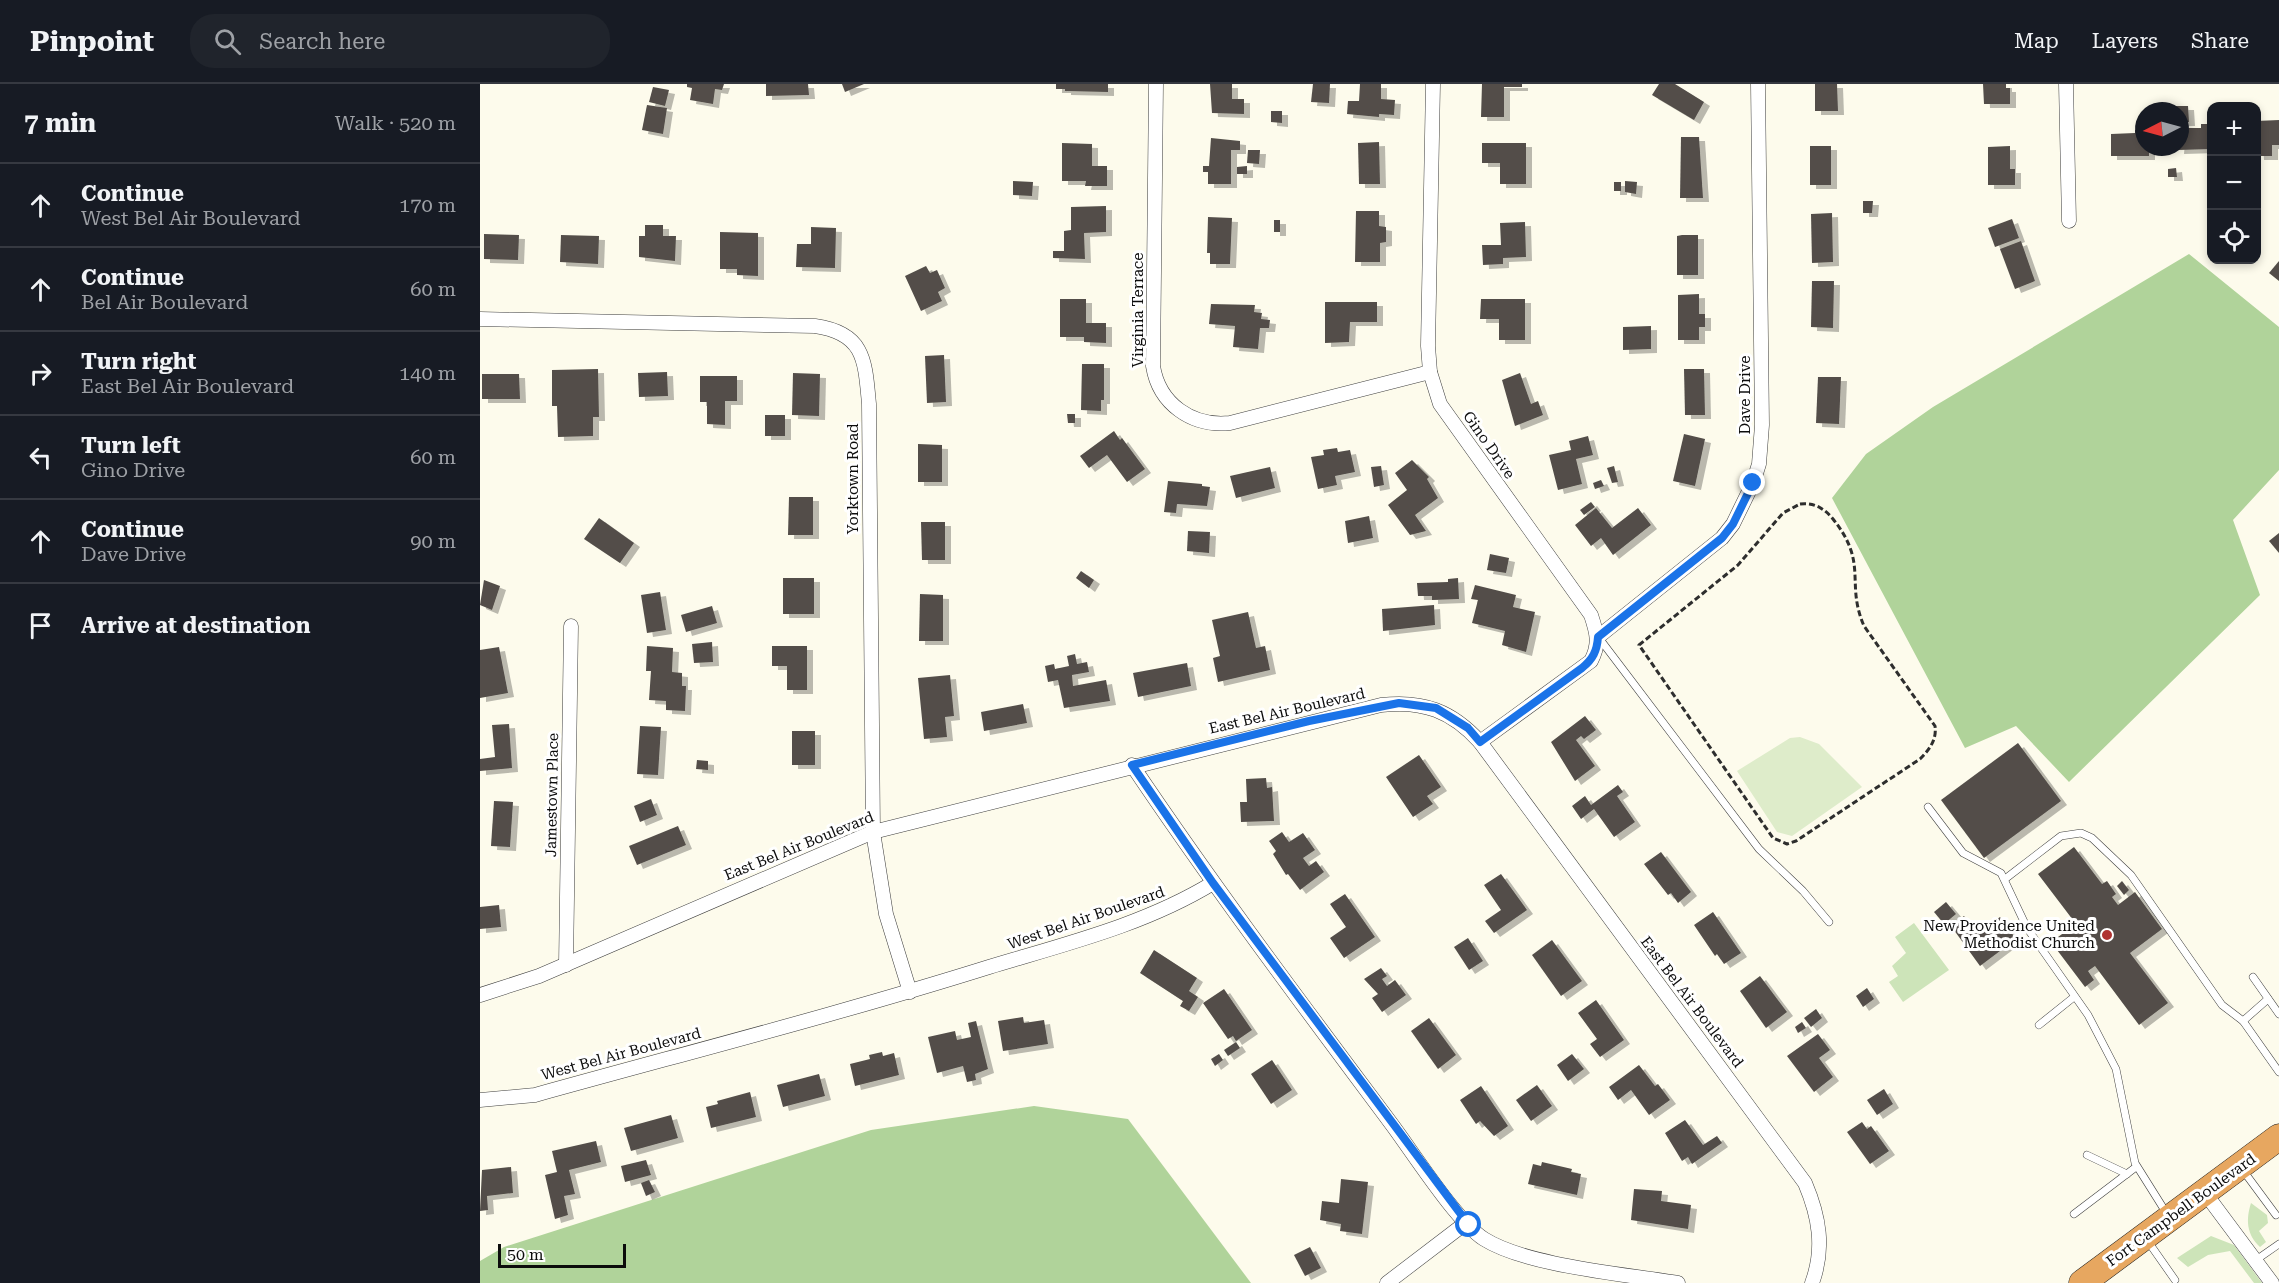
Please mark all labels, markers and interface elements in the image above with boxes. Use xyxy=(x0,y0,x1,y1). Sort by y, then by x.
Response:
search box xyxy=(190,14,610,68)
text: Pinpoint xyxy=(30,25,154,58)
icon: search xyxy=(211,25,244,58)
text: Search here xyxy=(259,29,385,54)
text: Map xyxy=(2014,29,2059,53)
text: Layers xyxy=(2092,29,2158,53)
text: Share xyxy=(2191,29,2249,53)
north arrow xyxy=(2135,102,2189,156)
map controls xyxy=(2207,102,2261,264)
button: + xyxy=(2207,102,2261,156)
text: 7 min xyxy=(24,108,96,138)
text: Walk · 520 m xyxy=(335,111,456,135)
button: − xyxy=(2207,156,2261,210)
text: Continue xyxy=(81,181,184,206)
icon: ahead xyxy=(24,189,57,222)
text: 170 m xyxy=(399,193,456,217)
text: West Bel Air Boulevard xyxy=(81,206,301,230)
button: locate xyxy=(2207,210,2261,264)
street label: Virginia Terrace xyxy=(1129,253,1147,367)
text: Continue xyxy=(81,265,184,290)
icon: ahead xyxy=(24,273,57,306)
text: 60 m xyxy=(410,277,456,301)
text: Bel Air Boulevard xyxy=(81,290,248,314)
text: Turn right xyxy=(81,349,196,374)
street label: Dave Drive xyxy=(1736,356,1754,434)
icon: right xyxy=(24,357,57,390)
text: 140 m xyxy=(399,361,456,385)
text: East Bel Air Boulevard xyxy=(81,374,294,398)
street label: Gino Drive xyxy=(1459,408,1519,482)
street label: Yorktown Road xyxy=(844,423,862,535)
text: Turn left xyxy=(81,433,181,458)
icon: left xyxy=(24,441,57,474)
text: 60 m xyxy=(410,445,456,469)
text: Gino Drive xyxy=(81,458,185,482)
route end xyxy=(1739,469,1765,495)
text: Continue xyxy=(81,517,184,542)
icon: ahead xyxy=(24,525,57,558)
text: 90 m xyxy=(410,529,456,553)
text: Dave Drive xyxy=(81,542,186,566)
icon: arrive xyxy=(24,609,57,642)
text: Arrive at destination xyxy=(81,613,310,638)
street label: East Bel Air Boulevard xyxy=(1207,684,1367,738)
street label: Jamestown Place xyxy=(542,733,562,857)
street label: East Bel Air Boulevard xyxy=(722,808,877,884)
street label: West Bel Air Boulevard xyxy=(1005,883,1167,953)
place label: New Providence United Methodist Church xyxy=(1923,917,2095,952)
marker: New Providence United Methodist Church xyxy=(2100,928,2114,942)
street label: East Bel Air Boulevard xyxy=(1637,933,1747,1072)
street label: West Bel Air Boulevard xyxy=(539,1024,703,1084)
street label: Fort Campbell Boulevard xyxy=(2103,1150,2259,1270)
route start xyxy=(1455,1211,1481,1237)
scale bar xyxy=(498,1241,626,1268)
text: 50 m xyxy=(507,1245,544,1264)

